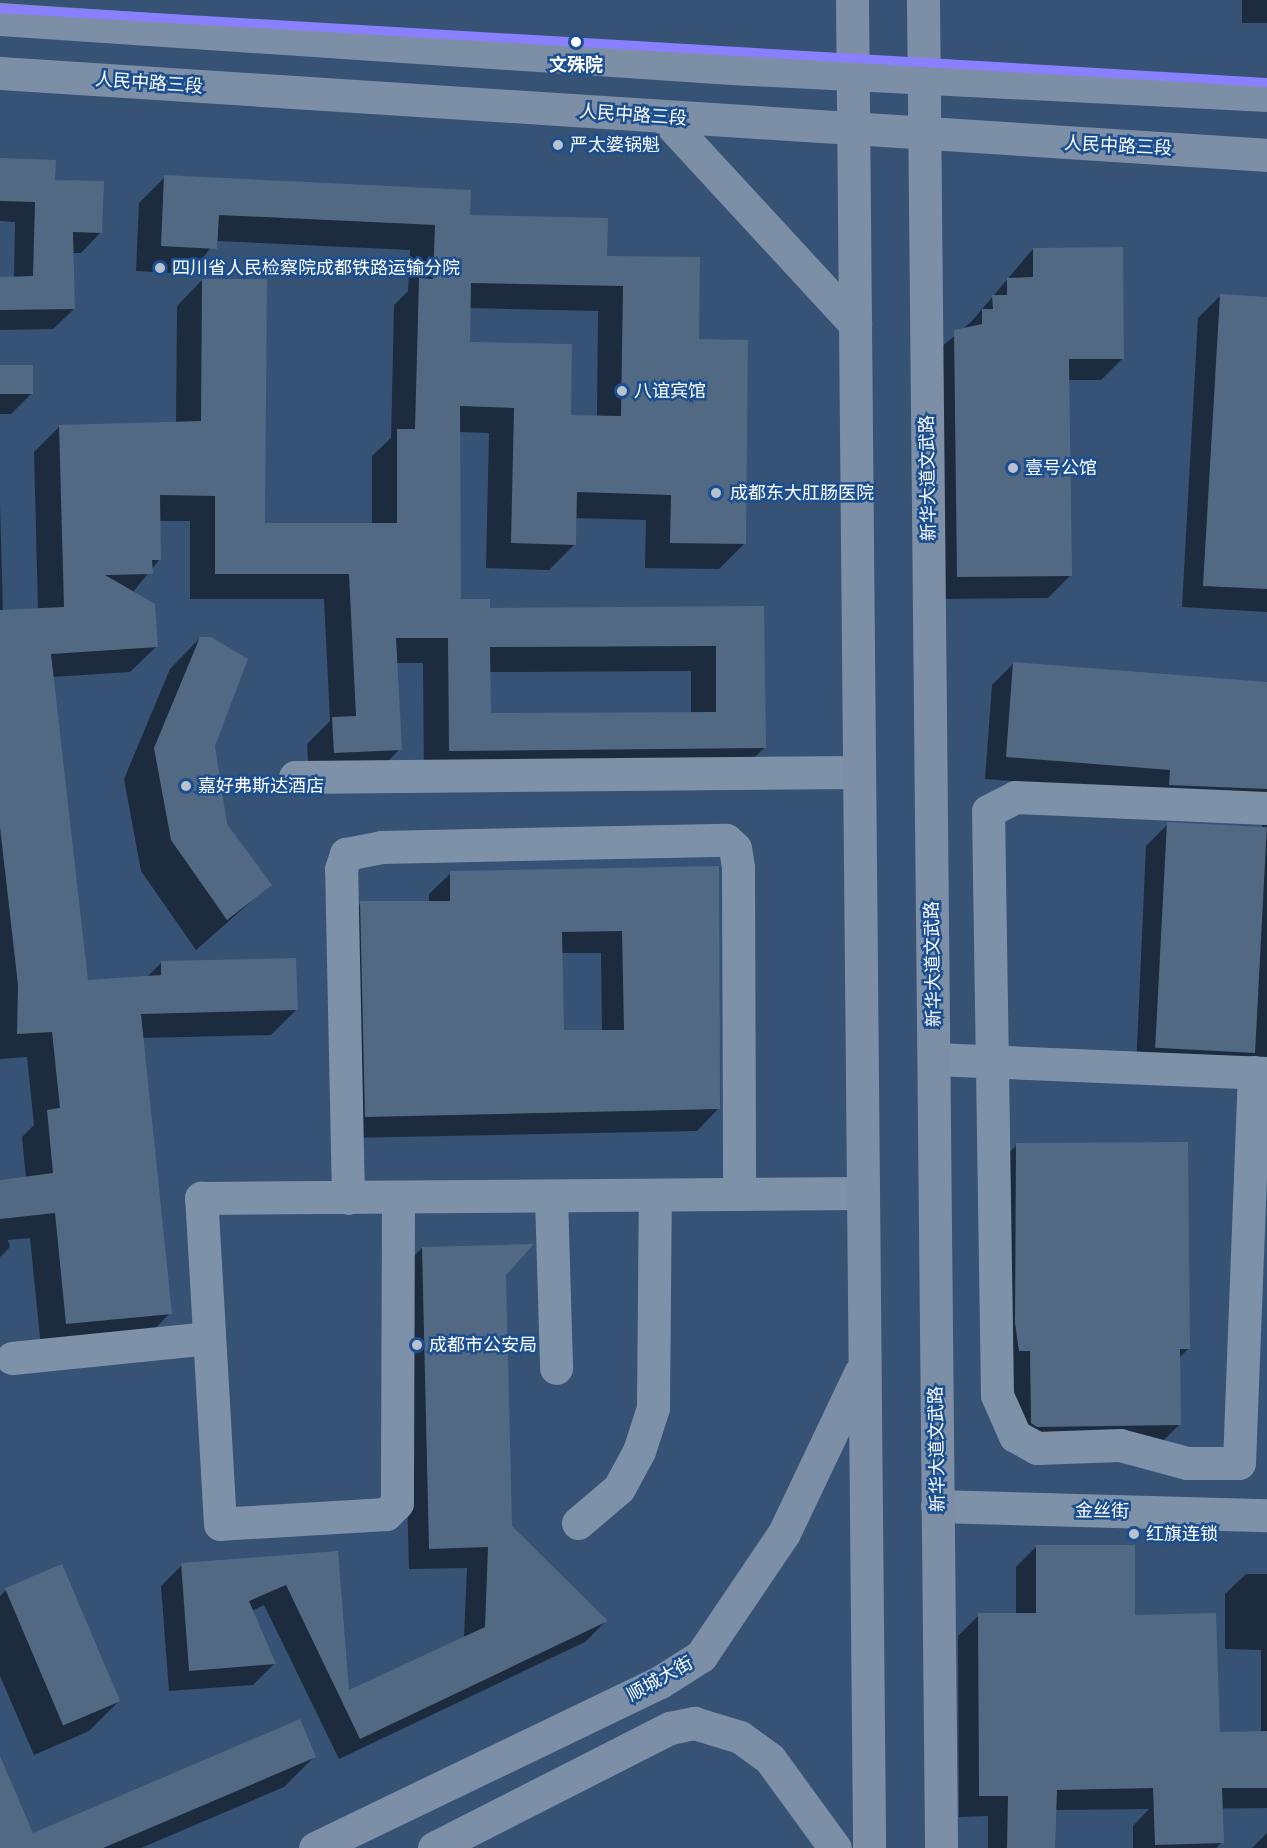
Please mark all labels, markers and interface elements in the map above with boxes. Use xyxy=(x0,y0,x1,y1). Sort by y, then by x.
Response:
marker: 文殊院 xyxy=(566,32,586,52)
place label: 文殊院 xyxy=(549,54,603,76)
street label: 人民中路三段 xyxy=(94,68,204,98)
street label: 人民中路三段 xyxy=(578,100,688,130)
street label: 人民中路三段 xyxy=(1064,132,1172,160)
place label: 严太婆锅魁 xyxy=(570,134,660,156)
marker: 严太婆锅魁 xyxy=(551,138,565,152)
place label: 四川省人民检察院成都铁路运输分院 xyxy=(172,257,460,279)
marker: 四川省人民检察院成都铁路运输分院 xyxy=(153,261,167,275)
place label: 八谊宾馆 xyxy=(634,380,706,402)
marker: 八谊宾馆 xyxy=(615,384,629,398)
street label: 新华大道文武路 xyxy=(916,415,940,541)
place label: 壹号公馆 xyxy=(1025,457,1097,479)
marker: 壹号公馆 xyxy=(1006,461,1020,475)
place label: 成都东大肛肠医院 xyxy=(730,482,874,504)
marker: 成都东大肛肠医院 xyxy=(707,484,725,502)
place label: 嘉好弗斯达酒店 xyxy=(198,775,324,797)
marker: 嘉好弗斯达酒店 xyxy=(179,779,193,793)
street label: 新华大道文武路 xyxy=(921,901,945,1027)
place label: 成都市公安局 xyxy=(429,1334,537,1356)
marker: 成都市公安局 xyxy=(410,1338,424,1352)
street label: 新华大道文武路 xyxy=(925,1386,949,1512)
street label: 金丝街 xyxy=(1075,1500,1129,1522)
place label: 红旗连锁 xyxy=(1146,1523,1218,1545)
marker: 红旗连锁 xyxy=(1127,1527,1141,1541)
street label: 顺城大街 xyxy=(623,1652,697,1706)

